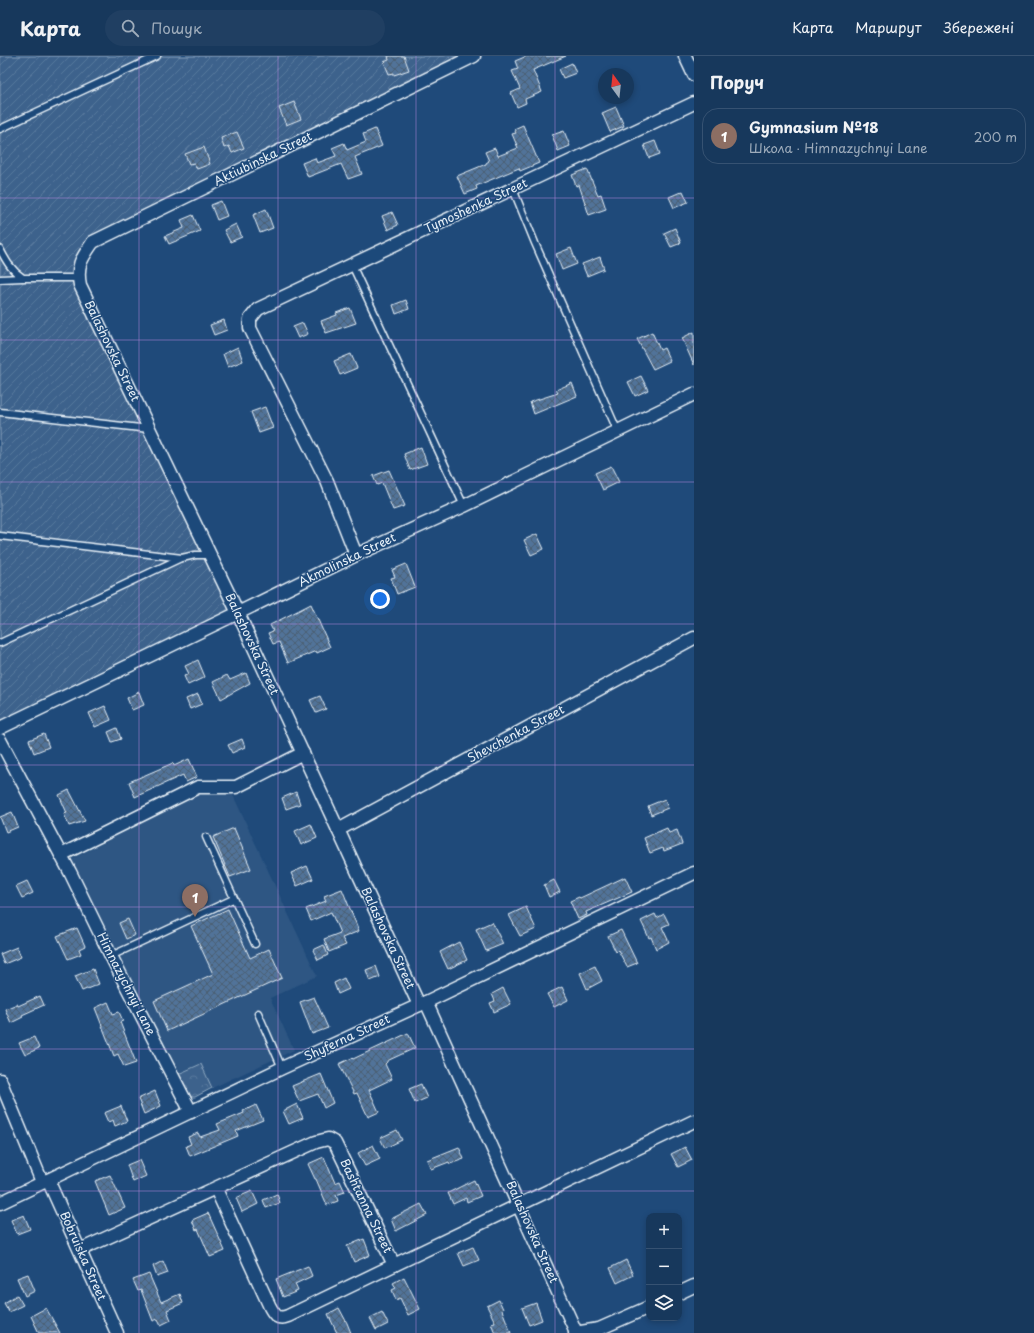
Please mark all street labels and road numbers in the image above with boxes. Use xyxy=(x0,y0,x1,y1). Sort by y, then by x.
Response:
street label: Aktiubinska Street xyxy=(210,126,315,190)
street label: Tymoshenka Street xyxy=(421,173,530,237)
street label: Balashovska Street xyxy=(81,297,145,404)
street label: Akmolinska Street xyxy=(295,527,399,590)
street label: Balashovska Street xyxy=(221,590,285,698)
street label: Shevchenka Street xyxy=(464,700,567,766)
street label: Balashovska Street xyxy=(357,884,421,992)
street label: Himnazychnyi Lane xyxy=(93,929,161,1038)
street label: Shyferna Street xyxy=(301,1009,393,1065)
street label: Bashtanna Street xyxy=(336,1155,398,1256)
street label: Balashovska Street xyxy=(502,1178,564,1286)
street label: Bobruiska Street xyxy=(56,1208,112,1303)

